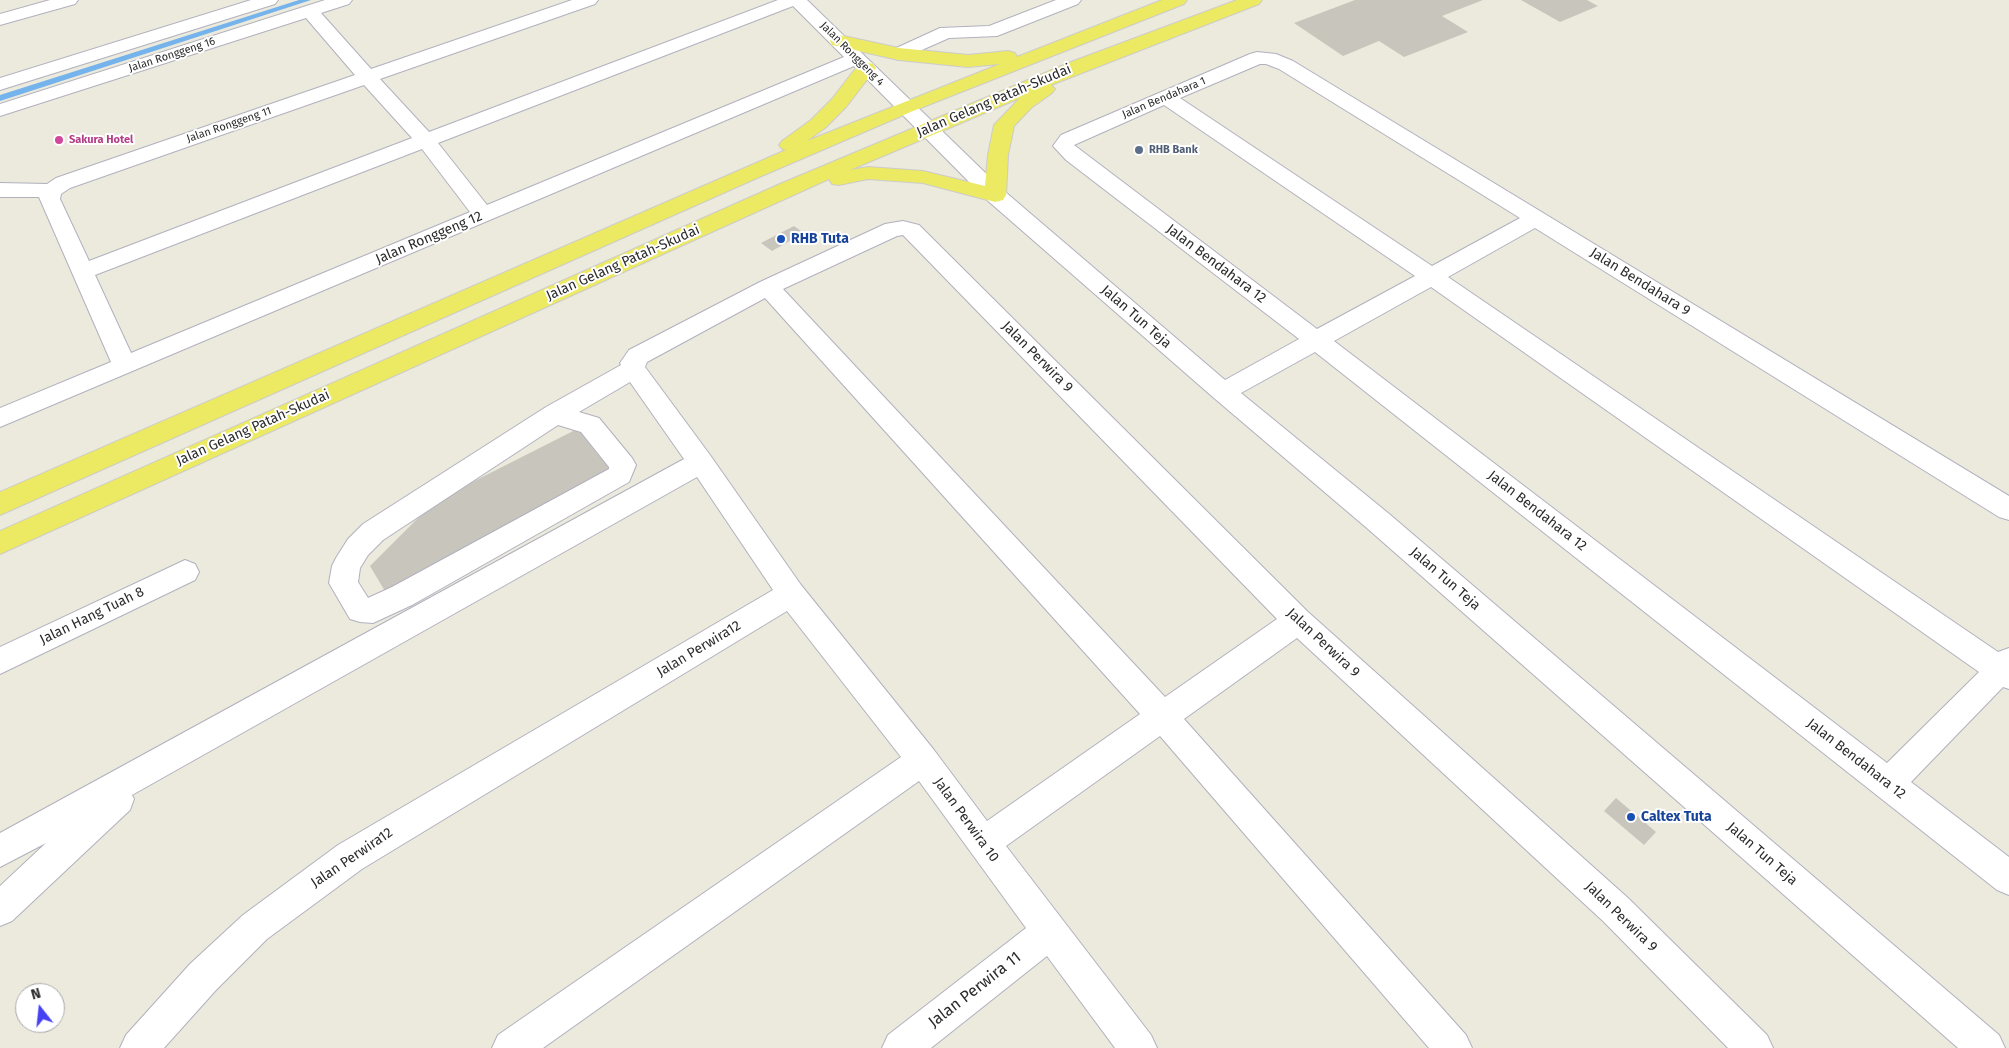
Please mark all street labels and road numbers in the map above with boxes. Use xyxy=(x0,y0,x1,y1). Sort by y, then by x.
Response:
street label: Jalan Ronggeng 4 xyxy=(817,19,887,89)
street label: Jalan Ronggeng 16 xyxy=(127,35,217,75)
street label: Jalan Gelang Patah-Skudai xyxy=(914,61,1074,141)
street label: Jalan Bendahara 1 xyxy=(1120,74,1208,122)
street label: Jalan Ronggeng 11 xyxy=(185,104,273,146)
street label: Jalan Ronggeng 12 xyxy=(373,208,485,268)
street label: Jalan Bendahara 12 xyxy=(1163,221,1269,307)
street label: Jalan Gelang Patah-Skudai xyxy=(544,222,702,304)
street label: Jalan Bendahara 9 xyxy=(1587,244,1693,320)
street label: Jalan Tun Teja xyxy=(1097,282,1175,352)
street label: Jalan Perwira 9 xyxy=(998,318,1076,396)
street label: Jalan Gelang Patah-Skudai xyxy=(174,387,332,469)
street label: Jalan Bendahara 12 xyxy=(1484,467,1590,555)
street label: Jalan Tun Teja xyxy=(1406,544,1484,614)
street label: Jalan Hang Tuah 8 xyxy=(37,584,147,648)
street label: Jalan Perwira 9 xyxy=(1283,605,1363,681)
street label: Jalan Perwira12 xyxy=(654,617,744,681)
street label: Jalan Bendahara 12 xyxy=(1803,715,1909,803)
street label: Jalan Perwira 10 xyxy=(930,775,1002,865)
street label: Jalan Tun Teja xyxy=(1723,819,1801,889)
street label: Jalan Perwira12 xyxy=(308,825,396,891)
street label: Jalan Perwira 9 xyxy=(1581,878,1661,956)
street label: Jalan Perwira 11 xyxy=(925,948,1025,1032)

